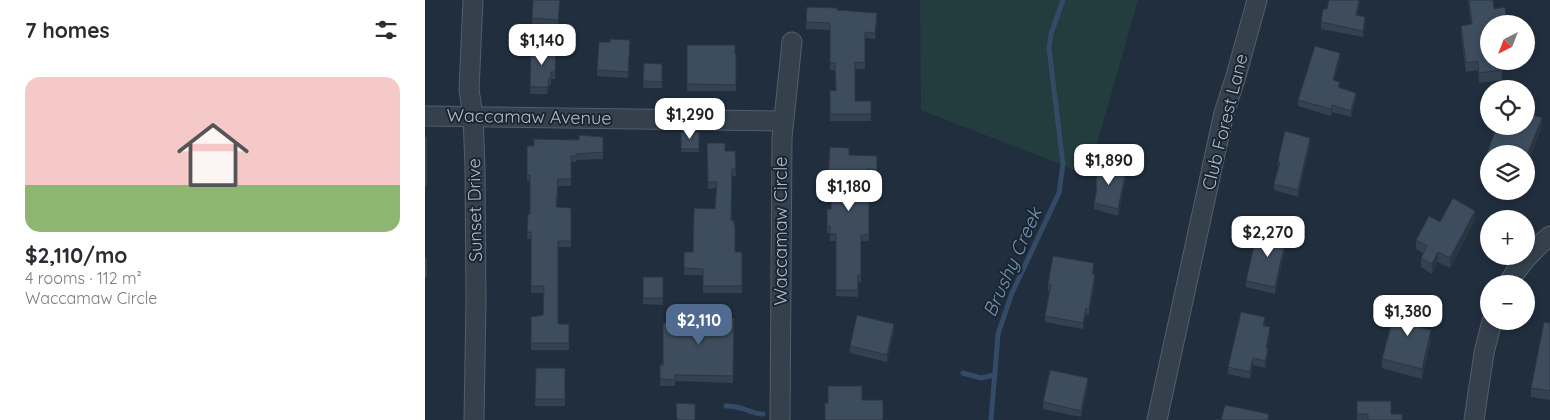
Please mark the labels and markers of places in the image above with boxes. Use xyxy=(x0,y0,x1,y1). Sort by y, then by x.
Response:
pin: $1,140 xyxy=(501,23,583,66)
pin: $1,290 xyxy=(649,98,731,140)
pin: $1,890 xyxy=(1068,144,1150,186)
pin: $1,180 xyxy=(808,170,890,212)
pin: $2,270 xyxy=(1227,216,1309,258)
pin: $1,380 xyxy=(1367,294,1449,337)
pin: $2,110 xyxy=(658,304,740,346)

